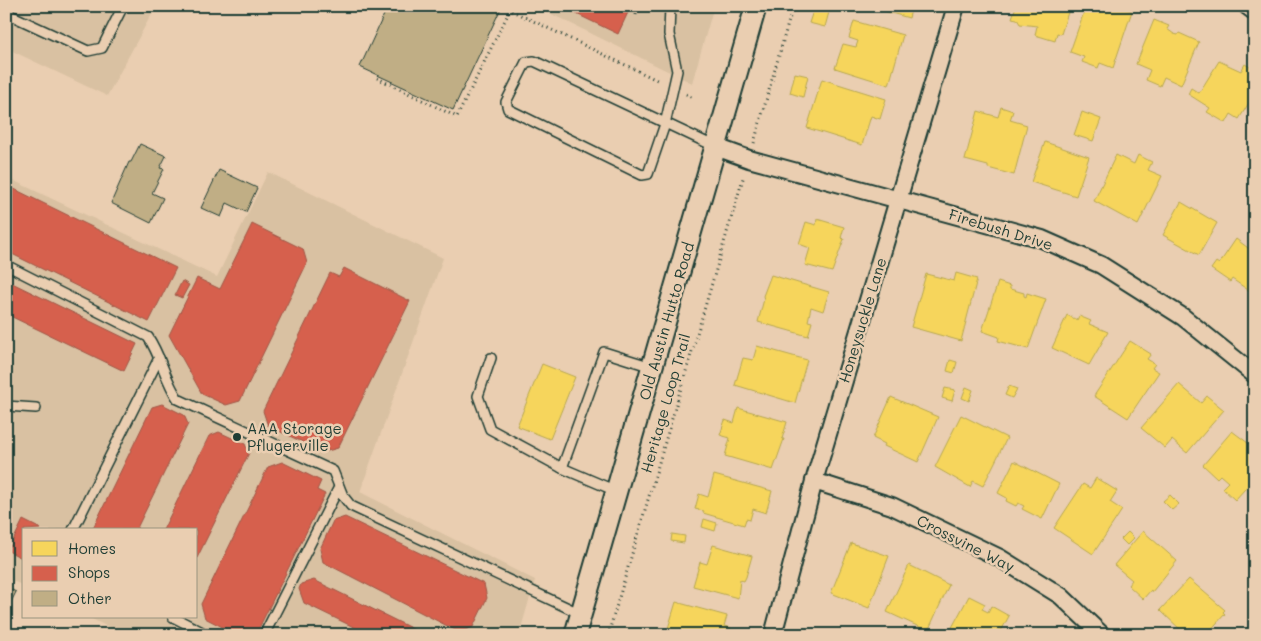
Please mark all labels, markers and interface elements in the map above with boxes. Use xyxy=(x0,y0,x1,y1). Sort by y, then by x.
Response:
street label: Firebush Drive xyxy=(947,204,1055,254)
street label: Old Austin Hutto Road xyxy=(634,240,698,402)
street label: Honeysuckle Lane xyxy=(833,255,891,385)
street label: Heritage Loop Trail xyxy=(636,331,694,475)
place label: AAA Storage Pflugerville xyxy=(247,418,342,455)
marker: AAA Storage Pflugerville xyxy=(231,431,243,443)
street label: Crossvine Way xyxy=(914,510,1018,576)
legend xyxy=(22,528,198,618)
text: Homes xyxy=(68,538,116,558)
text: Shops xyxy=(68,562,110,582)
text: Other xyxy=(68,588,112,608)

